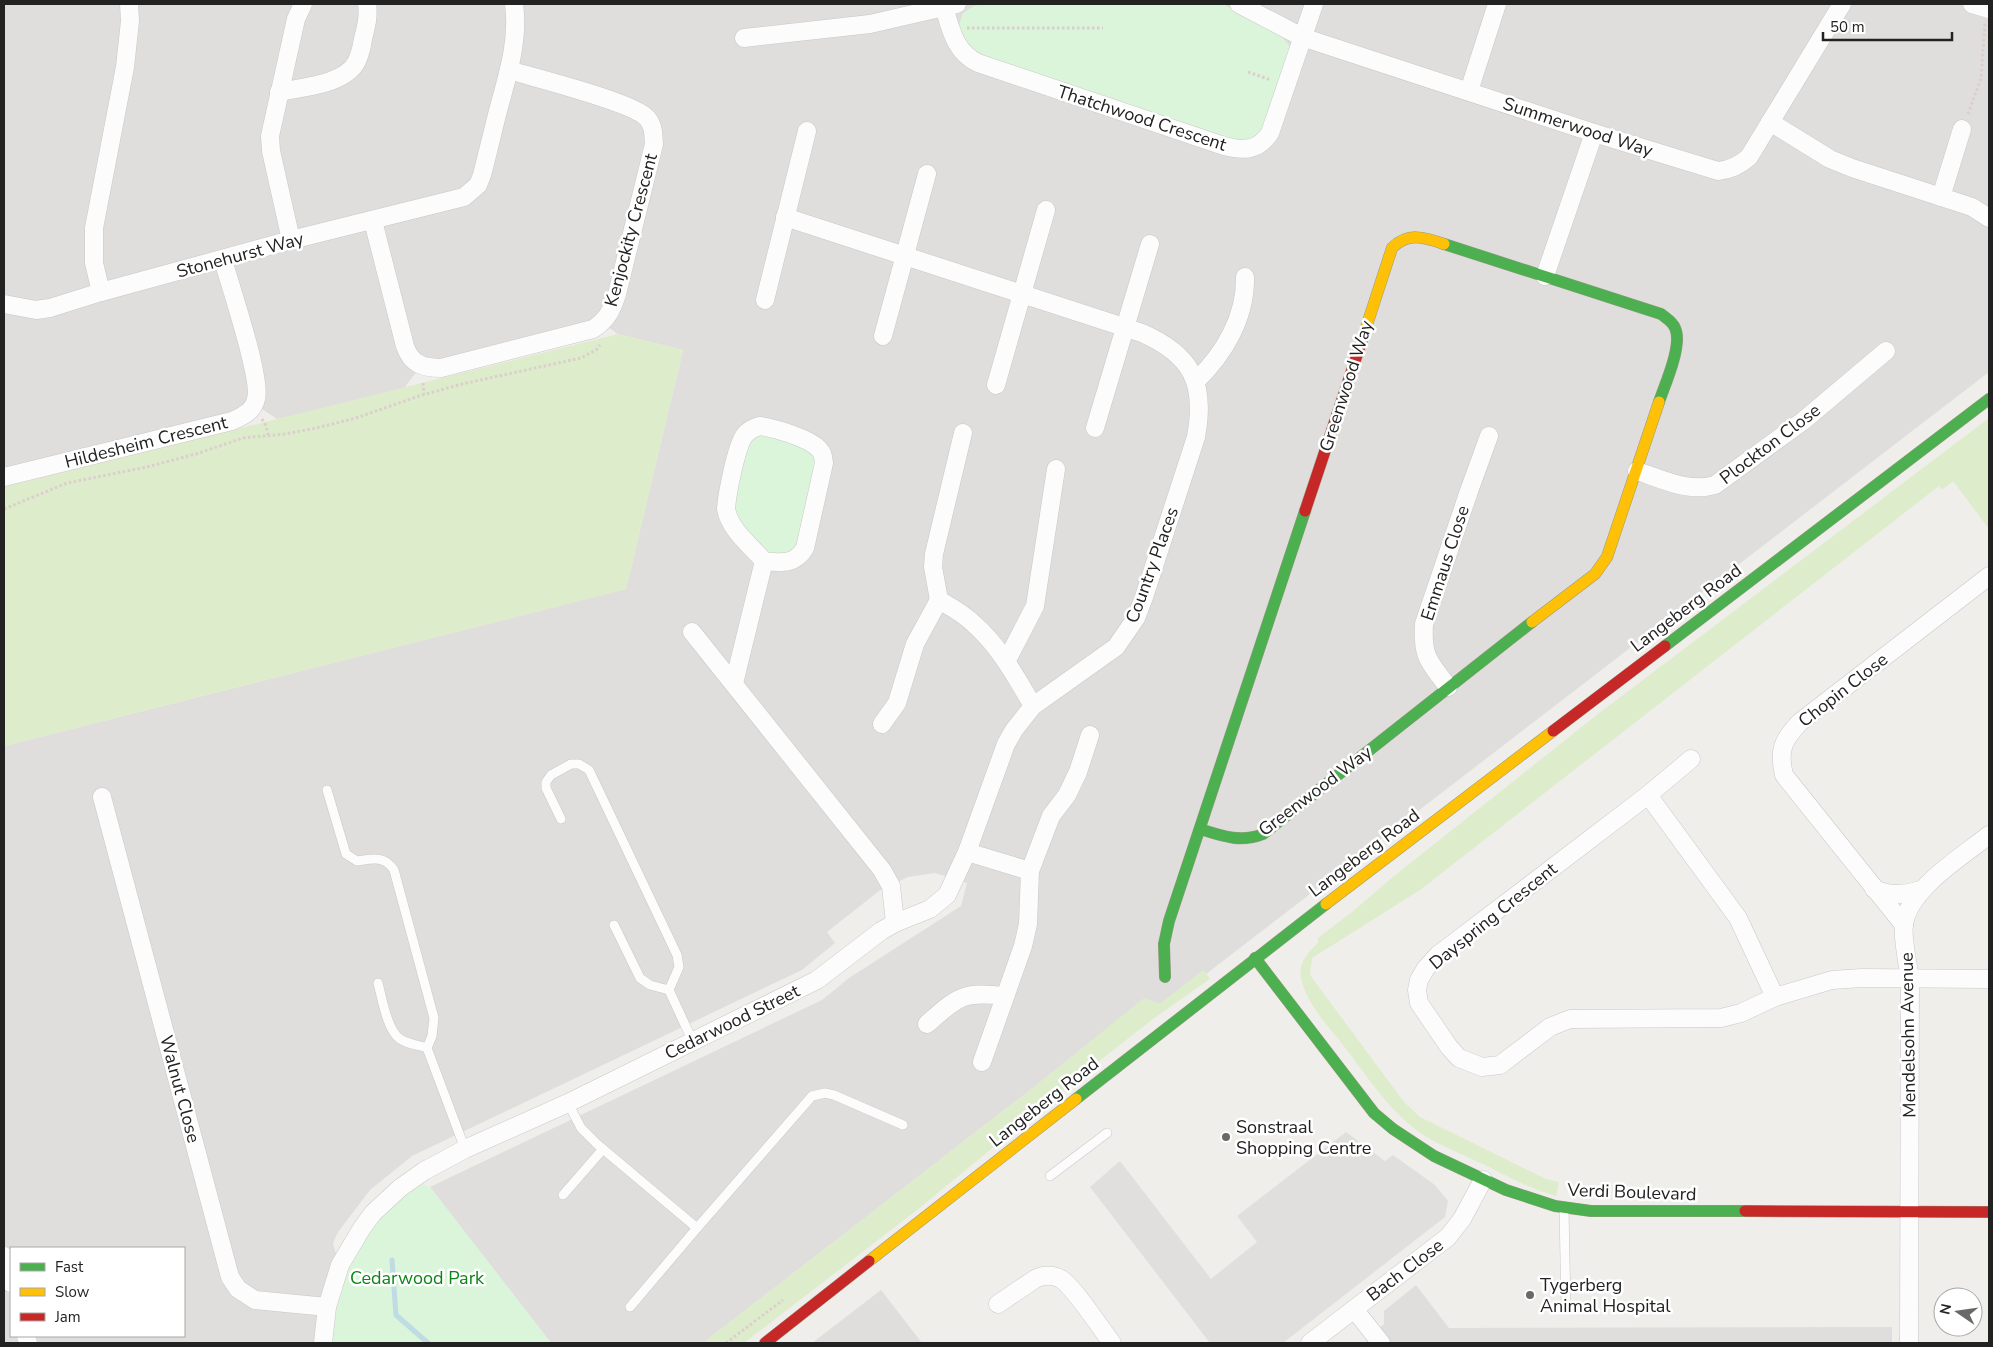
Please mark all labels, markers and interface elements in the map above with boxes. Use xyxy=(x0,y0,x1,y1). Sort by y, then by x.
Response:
scale bar xyxy=(1823,10,1952,42)
text: 50 m xyxy=(1830,17,1865,37)
street label: Thatchwood Crescent xyxy=(1054,79,1230,157)
street label: Summerwood Way xyxy=(1500,91,1657,163)
street label: Kenjockity Crescent xyxy=(599,150,663,309)
street label: Stonehurst Way xyxy=(174,226,307,284)
street label: Greenwood Way xyxy=(1314,317,1379,455)
street label: Plockton Close xyxy=(1715,398,1825,490)
street label: Hildesheim Crescent xyxy=(62,410,230,474)
street label: Emmaus Close xyxy=(1415,502,1475,624)
street label: Country Places xyxy=(1120,504,1184,626)
street label: Langeberg Road xyxy=(1626,558,1746,658)
street label: Chopin Close xyxy=(1793,647,1893,733)
street label: Greenwood Way xyxy=(1253,740,1377,842)
street label: Langeberg Road xyxy=(1304,803,1424,903)
street label: Dayspring Crescent xyxy=(1424,857,1562,975)
street label: Mendelsohn Avenue xyxy=(1895,952,1921,1118)
street label: Cedarwood Street xyxy=(661,979,804,1065)
street label: Walnut Close xyxy=(154,1033,206,1145)
street label: Langeberg Road xyxy=(984,1052,1104,1152)
place label: Sonstraal Shopping Centre xyxy=(1236,1115,1371,1160)
marker: Sonstraal Shopping Centre xyxy=(1220,1131,1232,1143)
street label: Verdi Boulevard xyxy=(1566,1178,1697,1206)
street label: Bach Close xyxy=(1362,1233,1448,1307)
legend xyxy=(10,1247,185,1337)
text: Fast xyxy=(55,1257,84,1277)
park label: Cedarwood Park xyxy=(350,1266,485,1290)
place label: Tygerberg Animal Hospital xyxy=(1540,1273,1671,1318)
text: Slow xyxy=(55,1282,90,1302)
north arrow xyxy=(1933,1287,1983,1337)
marker: Tygerberg Animal Hospital xyxy=(1524,1289,1536,1301)
text: N xyxy=(1935,1302,1956,1316)
text: Jam xyxy=(54,1307,81,1327)

